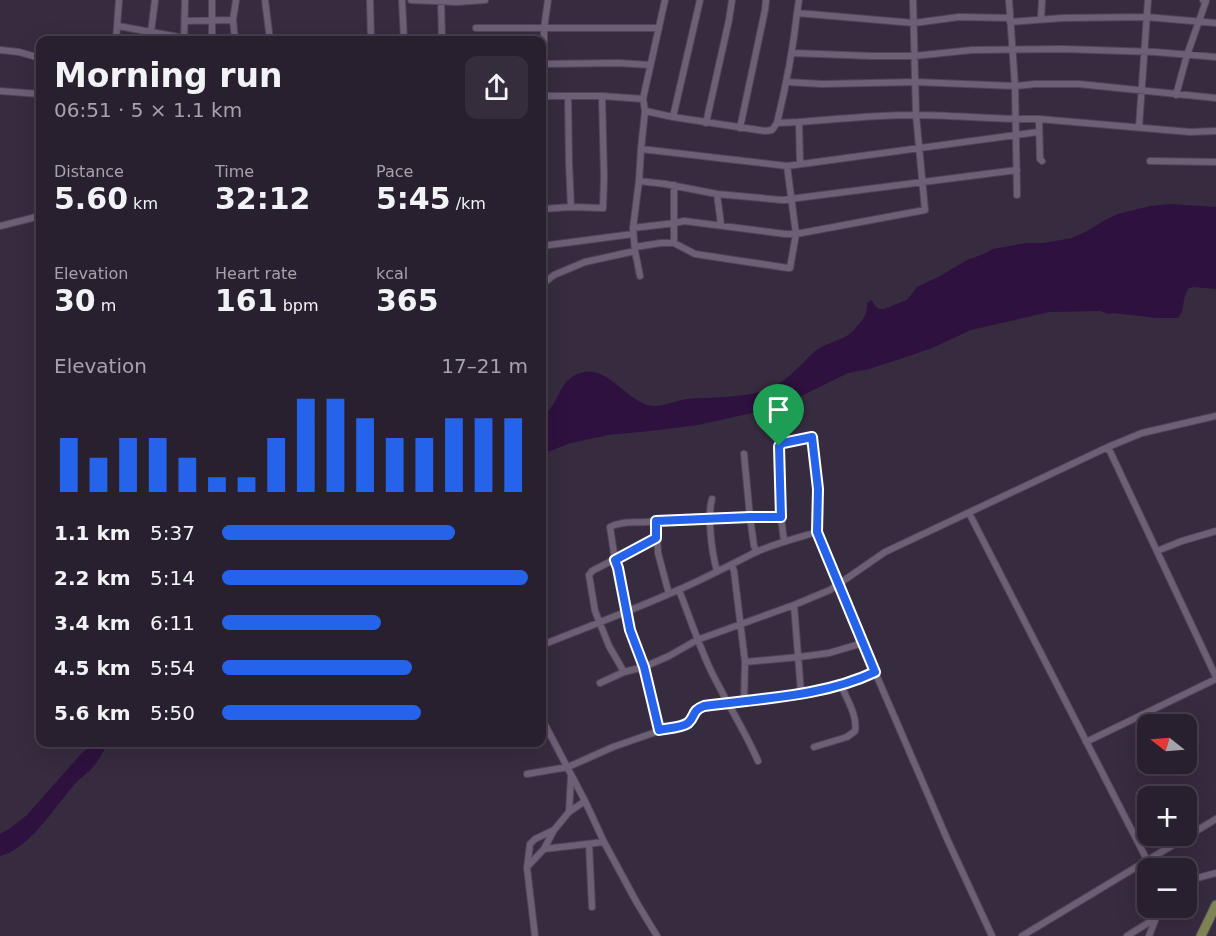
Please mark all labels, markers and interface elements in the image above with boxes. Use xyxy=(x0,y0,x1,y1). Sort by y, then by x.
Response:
text: Morning run xyxy=(54,56,282,95)
button: share xyxy=(465,56,528,119)
text: 06:51 · 5 × 1.1 km xyxy=(54,98,242,122)
text: Distance xyxy=(54,162,124,181)
text: Time xyxy=(215,162,254,181)
text: Pace xyxy=(376,162,413,181)
text: 5.60 xyxy=(54,181,128,216)
text: 32:12 xyxy=(215,181,311,216)
text: 5:45 xyxy=(376,181,451,216)
text: km xyxy=(128,194,158,213)
text: /km xyxy=(451,194,486,213)
text: Elevation xyxy=(54,264,128,283)
text: Heart rate xyxy=(215,264,297,283)
text: kcal xyxy=(376,264,408,283)
text: 30 xyxy=(54,283,96,318)
text: 161 xyxy=(215,283,278,318)
text: 365 xyxy=(376,283,439,318)
text: m xyxy=(96,296,116,315)
text: bpm xyxy=(278,296,319,315)
text: Elevation xyxy=(54,354,147,378)
text: 17–21 m xyxy=(441,354,528,378)
pin xyxy=(753,384,804,446)
icon: arrive xyxy=(762,393,795,426)
text: 1.1 km xyxy=(54,521,131,545)
text: 5:37 xyxy=(150,521,195,545)
text: 2.2 km xyxy=(54,566,131,590)
text: 5:14 xyxy=(150,566,195,590)
text: 3.4 km xyxy=(54,611,131,635)
text: 6:11 xyxy=(150,611,195,635)
text: 4.5 km xyxy=(54,656,131,680)
text: 5:54 xyxy=(150,656,195,680)
text: 5.6 km xyxy=(54,701,131,725)
text: 5:50 xyxy=(150,701,195,725)
north arrow xyxy=(1137,714,1197,774)
map controls xyxy=(1137,714,1197,918)
button: + xyxy=(1137,786,1197,846)
button: − xyxy=(1137,858,1197,918)

